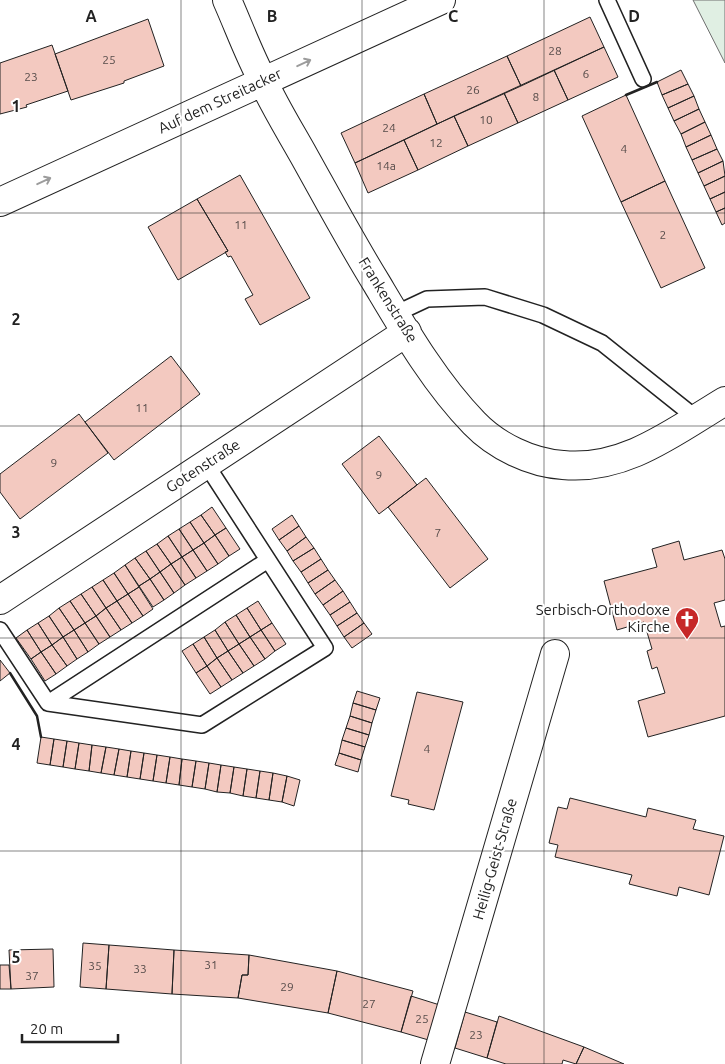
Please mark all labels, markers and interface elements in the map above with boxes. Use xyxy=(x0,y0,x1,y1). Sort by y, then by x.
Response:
text: A xyxy=(85,7,97,25)
text: B xyxy=(267,7,277,25)
text: C xyxy=(448,7,458,25)
text: D xyxy=(628,7,640,25)
house number: 28 xyxy=(548,44,562,57)
house number: 25 xyxy=(102,53,116,66)
one-way arrow xyxy=(296,58,311,68)
street label: Auf dem Streitacker xyxy=(155,64,284,137)
house number: 6 xyxy=(583,67,590,80)
house number: 23 xyxy=(24,70,38,83)
house number: 26 xyxy=(466,83,480,96)
house number: 8 xyxy=(533,90,540,103)
text: 1 xyxy=(11,97,21,115)
house number: 10 xyxy=(479,113,493,126)
house number: 24 xyxy=(382,121,396,134)
house number: 12 xyxy=(429,136,443,149)
house number: 4 xyxy=(621,142,628,155)
house number: 14a xyxy=(376,159,396,172)
one-way arrow xyxy=(36,176,51,186)
house number: 11 xyxy=(234,218,248,231)
house number: 2 xyxy=(660,228,666,241)
street label: Frankenstraße xyxy=(356,254,421,345)
text: 2 xyxy=(11,310,21,328)
house number: 11 xyxy=(135,401,149,414)
street label: Gotenstraße xyxy=(163,435,243,496)
house number: 9 xyxy=(51,456,57,469)
house number: 9 xyxy=(376,468,382,481)
text: 3 xyxy=(11,523,21,541)
house number: 7 xyxy=(435,526,441,539)
place label: Serbisch-Orthodoxe Kirche xyxy=(536,601,670,635)
church icon: Serbisch-Orthodoxe Kirche xyxy=(674,606,700,640)
text: 4 xyxy=(11,735,21,753)
house number: 4 xyxy=(424,742,431,755)
street label: Heilig-Geist-Straße xyxy=(469,796,520,922)
text: 5 xyxy=(11,948,21,966)
house number: 31 xyxy=(204,958,218,971)
house number: 35 xyxy=(88,959,102,972)
house number: 33 xyxy=(133,962,147,975)
house number: 37 xyxy=(25,969,39,982)
house number: 29 xyxy=(280,980,294,993)
house number: 27 xyxy=(362,997,376,1010)
scale bar xyxy=(22,1012,119,1044)
house number: 25 xyxy=(415,1012,429,1025)
text: 20 m xyxy=(30,1020,63,1037)
house number: 23 xyxy=(469,1028,483,1041)

